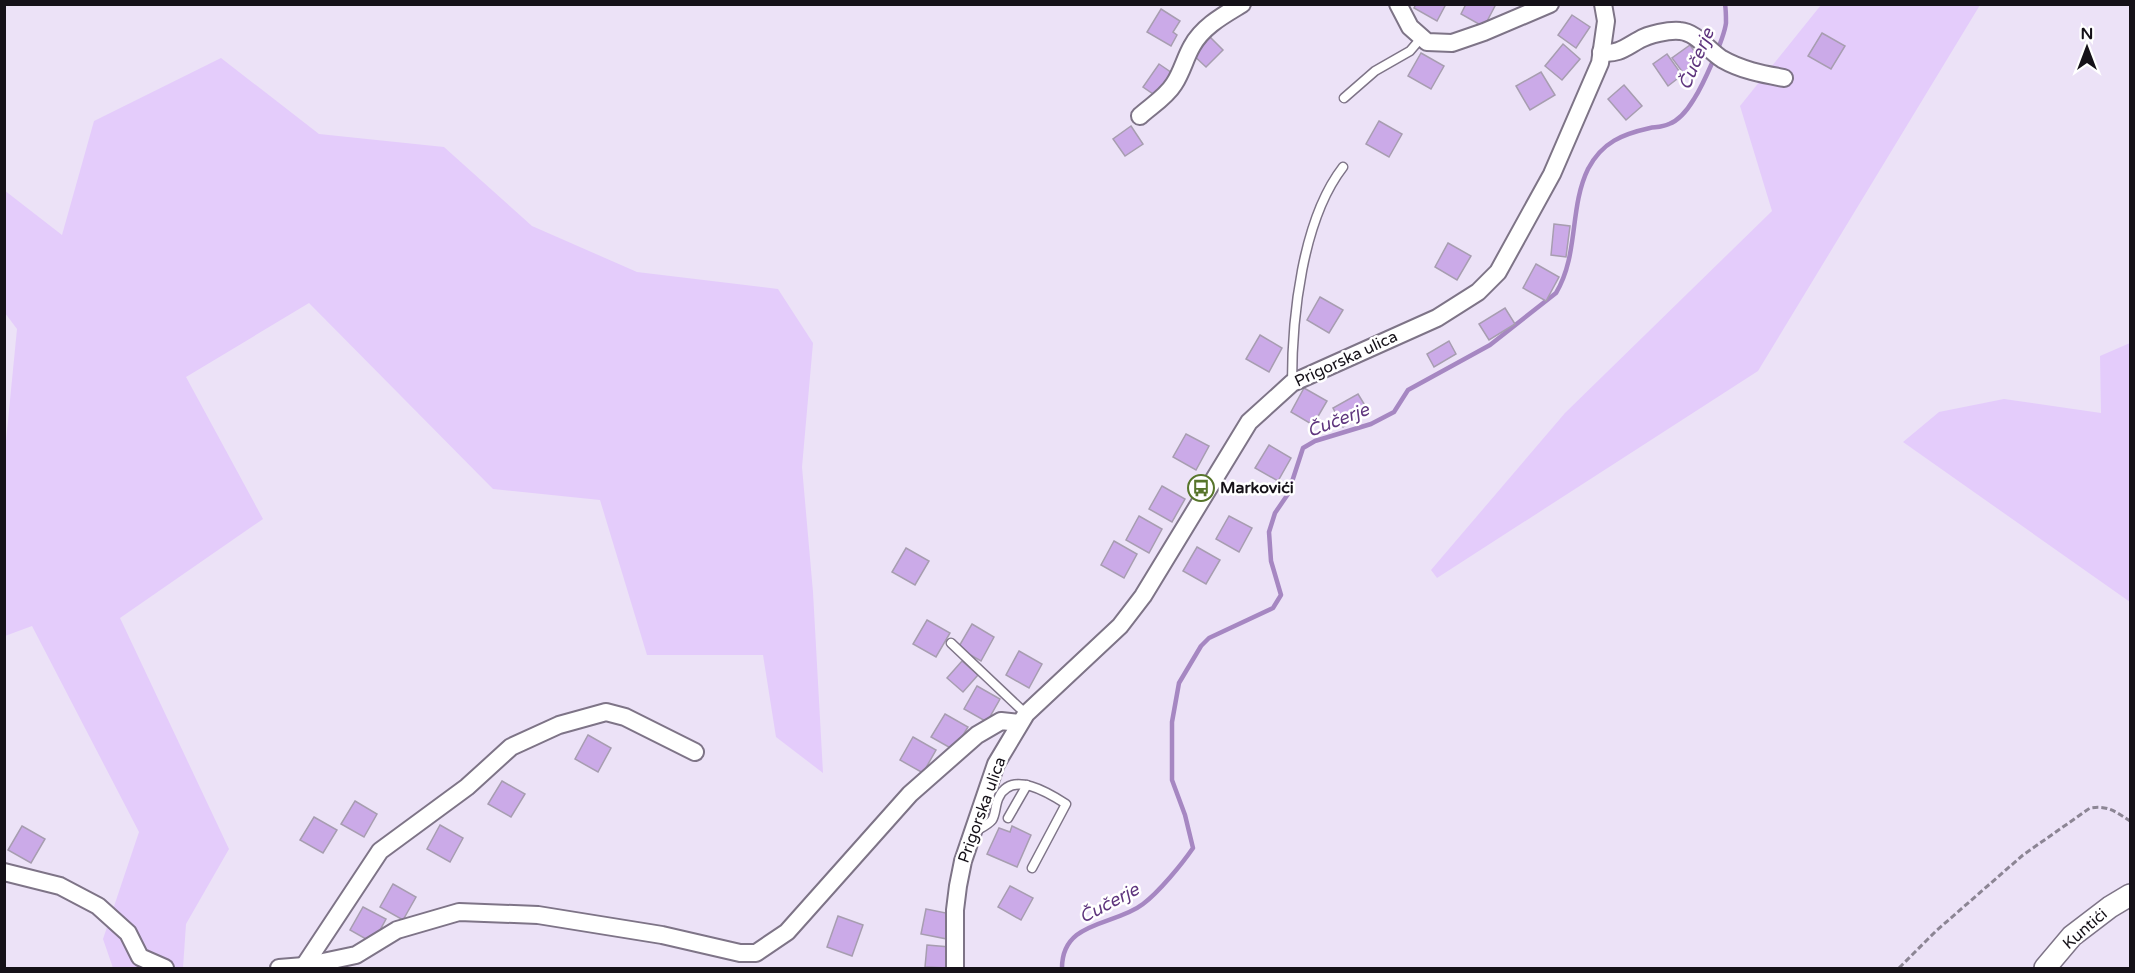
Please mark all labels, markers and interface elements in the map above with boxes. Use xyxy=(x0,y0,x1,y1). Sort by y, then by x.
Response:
north arrow xyxy=(2057,18,2117,78)
water label: Čučerje xyxy=(1673,24,1719,93)
text: N xyxy=(2081,24,2093,44)
street label: Prigorska ulica xyxy=(1291,326,1401,392)
water label: Čučerje xyxy=(1304,398,1373,442)
bus stop icon: Markovići xyxy=(1186,473,1216,503)
place label: Markovići xyxy=(1220,478,1294,498)
street label: Prigorska ulica xyxy=(954,754,1010,866)
water label: Čučerje xyxy=(1075,878,1143,928)
street label: Kuntići xyxy=(2059,904,2111,954)

